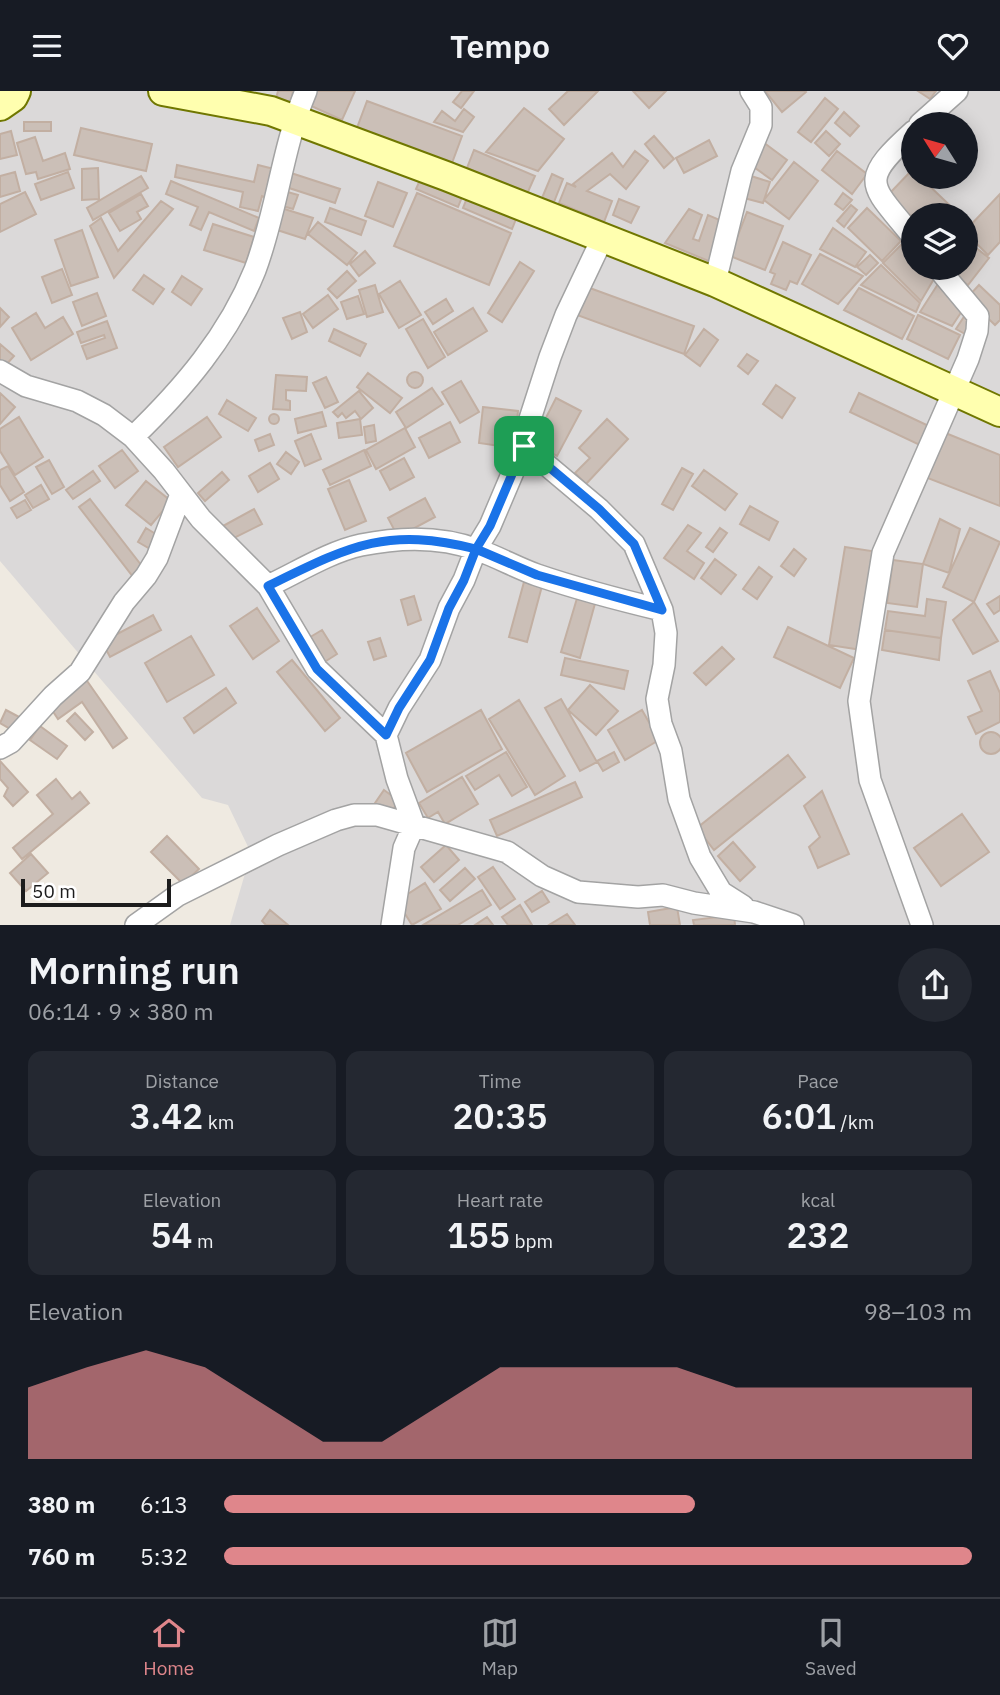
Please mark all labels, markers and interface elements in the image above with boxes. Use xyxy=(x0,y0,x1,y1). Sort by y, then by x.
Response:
text: Tempo xyxy=(450,25,550,67)
icon: menu xyxy=(28,27,66,65)
icon: heart xyxy=(934,27,972,65)
north arrow xyxy=(901,112,978,189)
map controls xyxy=(901,112,978,280)
button: layers xyxy=(901,203,978,280)
pin xyxy=(494,416,554,476)
icon: arrive xyxy=(505,427,543,465)
scale bar xyxy=(21,876,172,908)
text: 50 m xyxy=(32,879,76,903)
text: Morning run xyxy=(28,945,240,994)
button: share xyxy=(898,948,972,1022)
text: 06:14 · 9 × 380 m xyxy=(28,996,214,1026)
text: Distance xyxy=(145,1069,219,1093)
text: Time xyxy=(479,1069,521,1093)
text: Pace xyxy=(797,1069,839,1093)
text: 3.42 xyxy=(130,1093,203,1139)
text: 20:35 xyxy=(452,1093,548,1139)
text: 6:01 xyxy=(762,1093,836,1139)
text: km xyxy=(203,1110,234,1134)
text: /km xyxy=(836,1110,874,1134)
text: Elevation xyxy=(143,1188,221,1212)
text: Heart rate xyxy=(457,1188,543,1212)
text: kcal xyxy=(801,1188,835,1212)
text: 54 xyxy=(150,1212,192,1258)
text: 155 xyxy=(447,1212,510,1258)
text: 232 xyxy=(786,1212,850,1258)
text: m xyxy=(192,1229,214,1253)
text: bpm xyxy=(510,1229,553,1253)
text: Elevation xyxy=(28,1296,123,1326)
text: 98–103 m xyxy=(864,1296,972,1326)
text: 380 m xyxy=(28,1489,95,1519)
text: 6:13 xyxy=(140,1489,188,1519)
text: 760 m xyxy=(28,1541,95,1571)
text: 5:32 xyxy=(140,1541,188,1571)
tab: Home xyxy=(143,1614,194,1680)
tab: Map xyxy=(481,1614,519,1680)
tab: Saved xyxy=(805,1614,857,1680)

